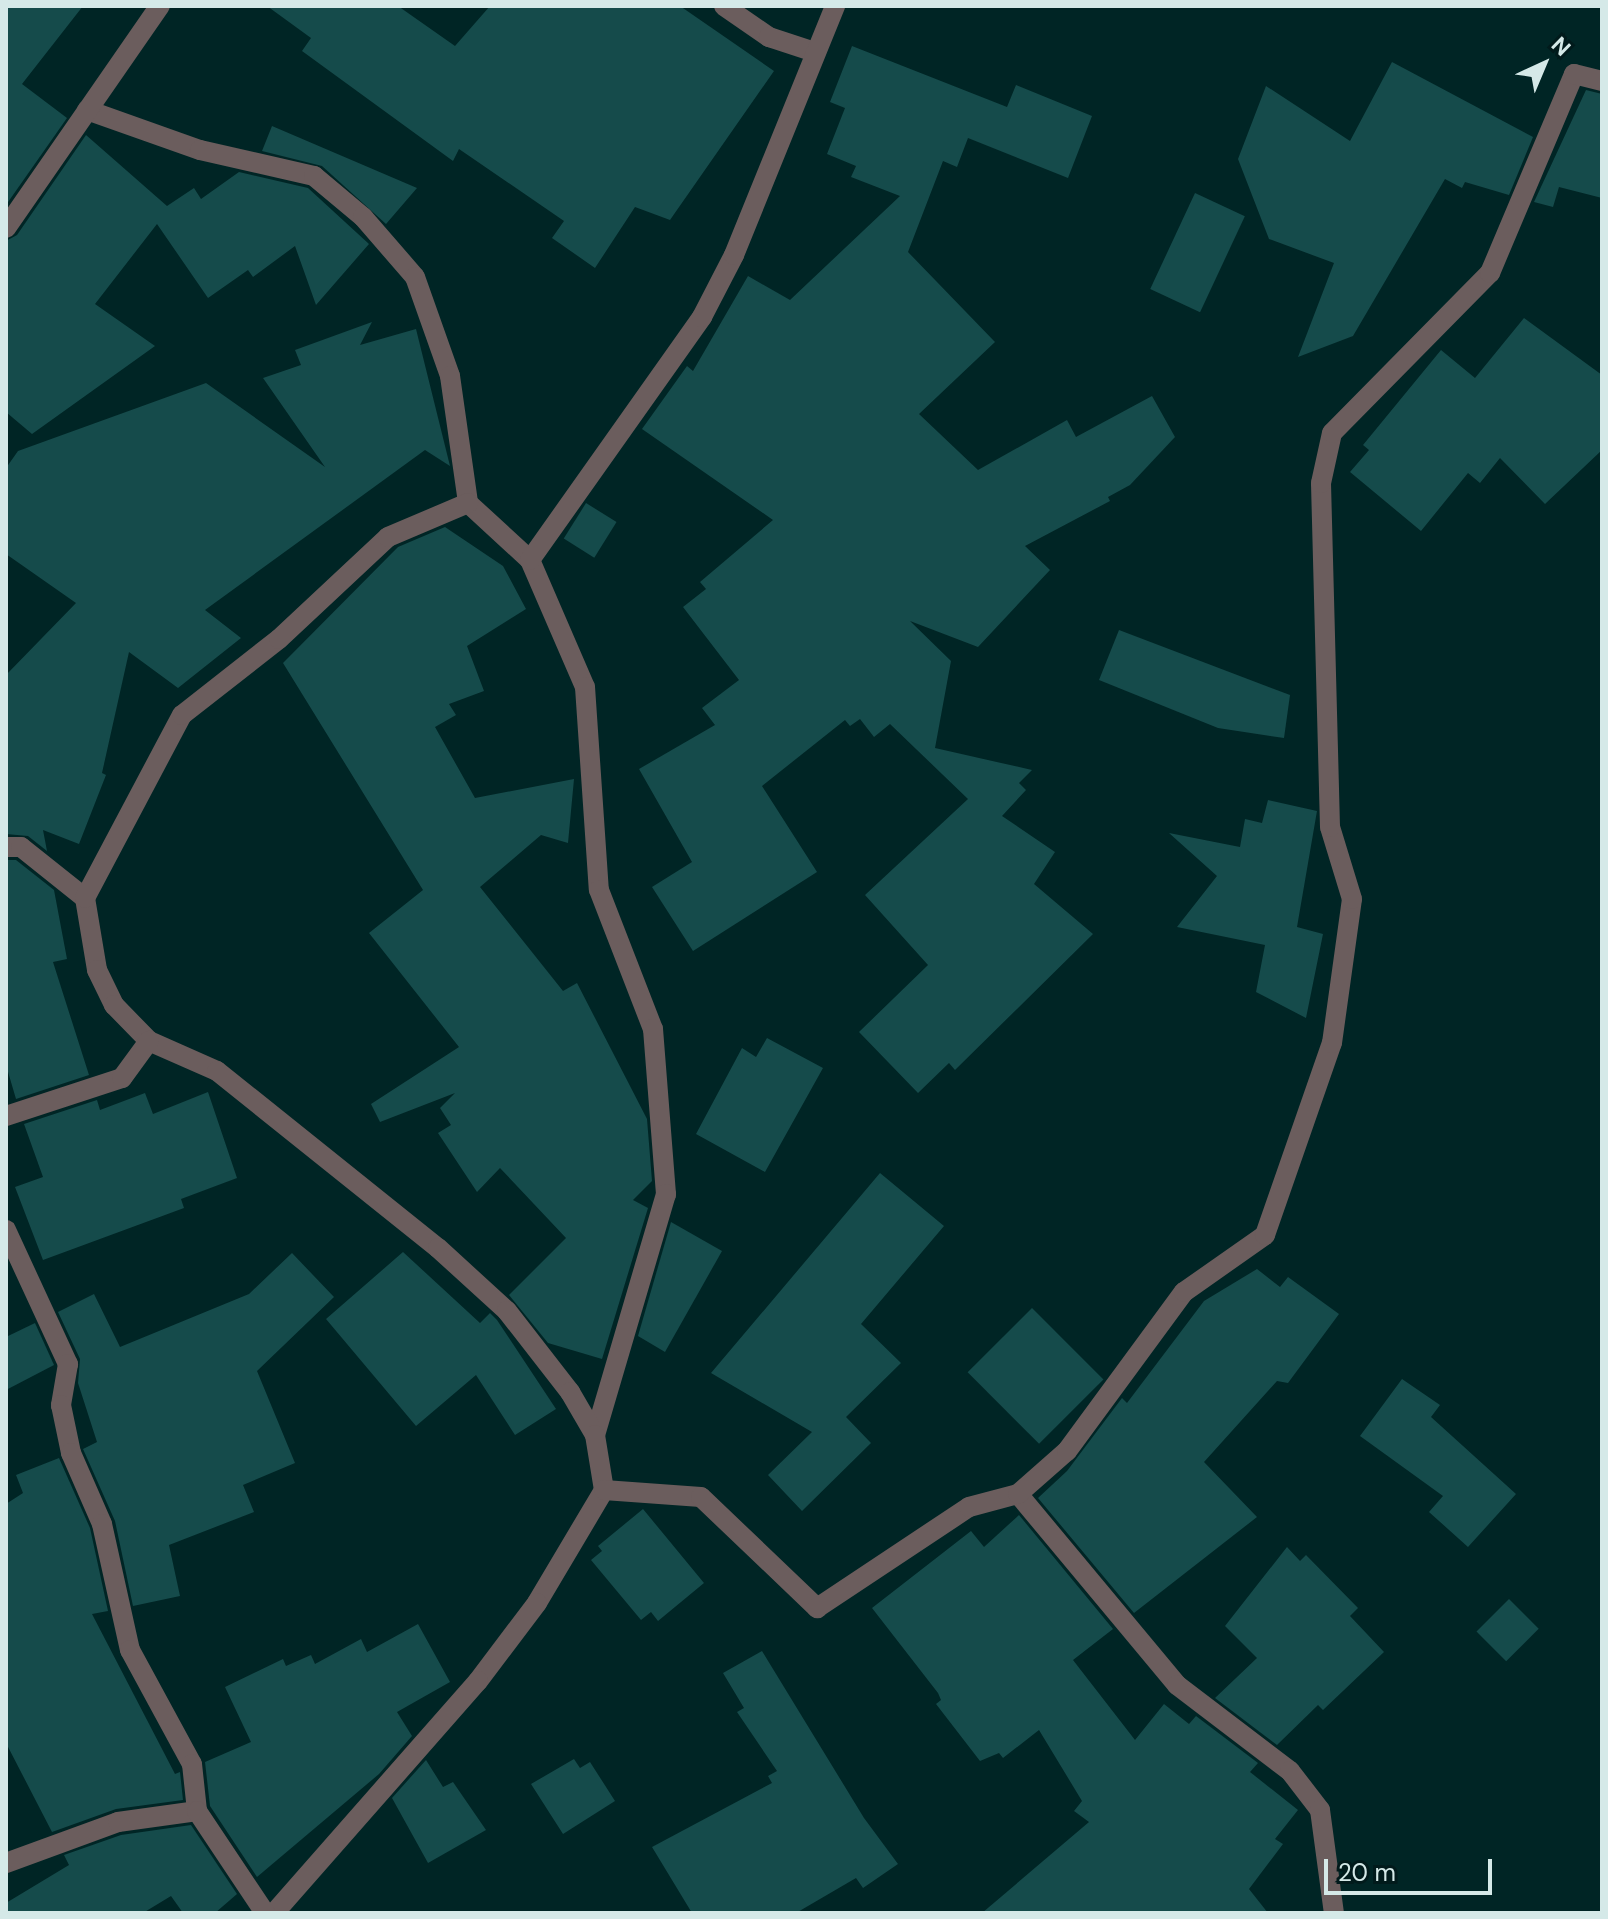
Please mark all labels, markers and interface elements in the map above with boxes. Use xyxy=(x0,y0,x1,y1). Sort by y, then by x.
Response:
north arrow xyxy=(1504,24,1584,104)
text: N xyxy=(1545,30,1577,62)
scale bar xyxy=(1328,1843,1496,1893)
text: 20 m xyxy=(1338,1857,1396,1888)

